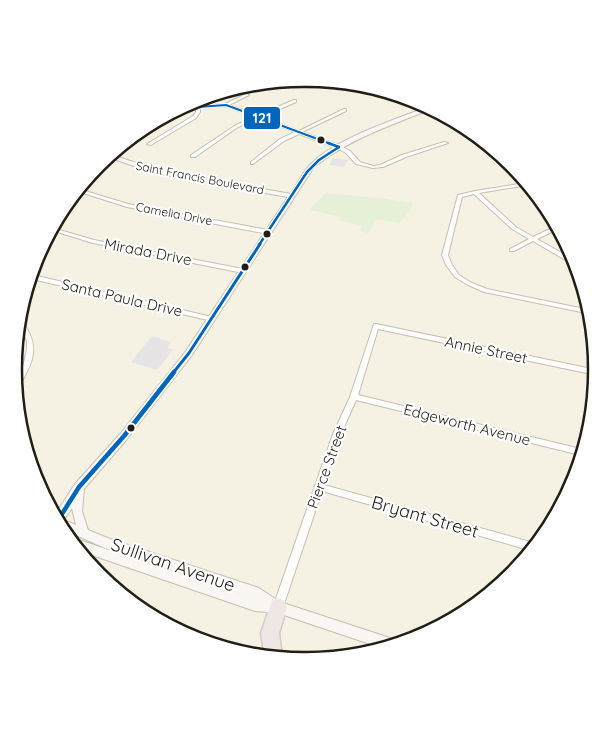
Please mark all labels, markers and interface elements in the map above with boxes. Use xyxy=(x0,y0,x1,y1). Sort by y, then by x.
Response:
line badge: 121 xyxy=(243,106,281,130)
text: 121 xyxy=(253,109,271,127)
unlabelled marker xyxy=(316,135,326,145)
street label: Saint Francis Boulevard xyxy=(135,158,266,197)
street label: Camelia Drive xyxy=(135,199,214,228)
unlabelled marker xyxy=(262,229,272,239)
street label: Mirada Drive xyxy=(103,234,193,269)
unlabelled marker xyxy=(240,262,250,272)
street label: Santa Paula Drive xyxy=(60,274,184,321)
street label: Annie Street xyxy=(443,332,529,368)
street label: Edgeworth Avenue xyxy=(402,400,533,449)
unlabelled marker xyxy=(126,423,136,433)
street label: Pierce Street xyxy=(303,423,350,511)
street label: Bryant Street xyxy=(369,490,481,543)
street label: Sullivan Avenue xyxy=(108,533,238,597)

